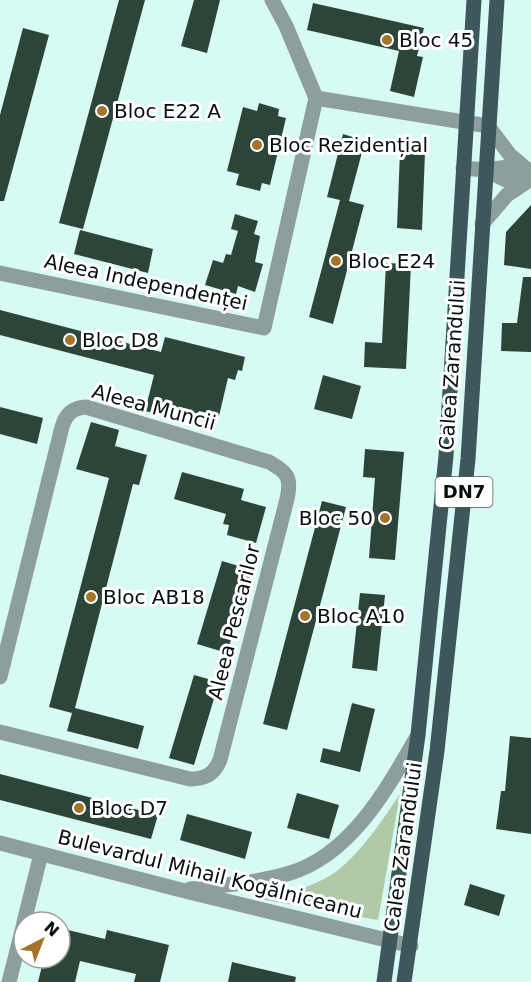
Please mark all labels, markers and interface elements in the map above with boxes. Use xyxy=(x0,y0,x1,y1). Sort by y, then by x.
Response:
place label: Bloc 45 xyxy=(399,28,473,52)
marker: Bloc 45 xyxy=(380,33,394,47)
place label: Bloc E22 A xyxy=(114,99,221,123)
marker: Bloc E22 A xyxy=(95,104,109,118)
place label: Bloc Rezidențial xyxy=(269,133,428,157)
marker: Bloc Rezidențial xyxy=(250,138,264,152)
street label: Aleea Independenței xyxy=(42,249,250,315)
place label: Bloc E24 xyxy=(348,249,435,273)
marker: Bloc E24 xyxy=(329,254,343,268)
street label: Calea Zarandului xyxy=(434,279,470,451)
place label: Bloc D8 xyxy=(82,328,159,352)
marker: Bloc D8 xyxy=(63,333,77,347)
street label: Aleea Muncii xyxy=(89,379,219,435)
road number: DN7 xyxy=(436,477,492,507)
place label: Bloc 50 xyxy=(299,506,373,530)
marker: Bloc 50 xyxy=(378,511,392,525)
street label: Aleea Pescarilor xyxy=(203,541,265,702)
place label: Bloc AB18 xyxy=(103,585,205,609)
marker: Bloc AB18 xyxy=(84,590,98,604)
place label: Bloc A10 xyxy=(317,604,405,628)
marker: Bloc A10 xyxy=(298,609,312,623)
street label: Calea Zarandului xyxy=(379,761,427,933)
place label: Bloc D7 xyxy=(91,796,168,820)
marker: Bloc D7 xyxy=(72,801,86,815)
street label: Bulevardul Mihail Kogălniceanu xyxy=(55,825,365,923)
north arrow xyxy=(12,910,72,970)
text: N xyxy=(40,918,63,941)

